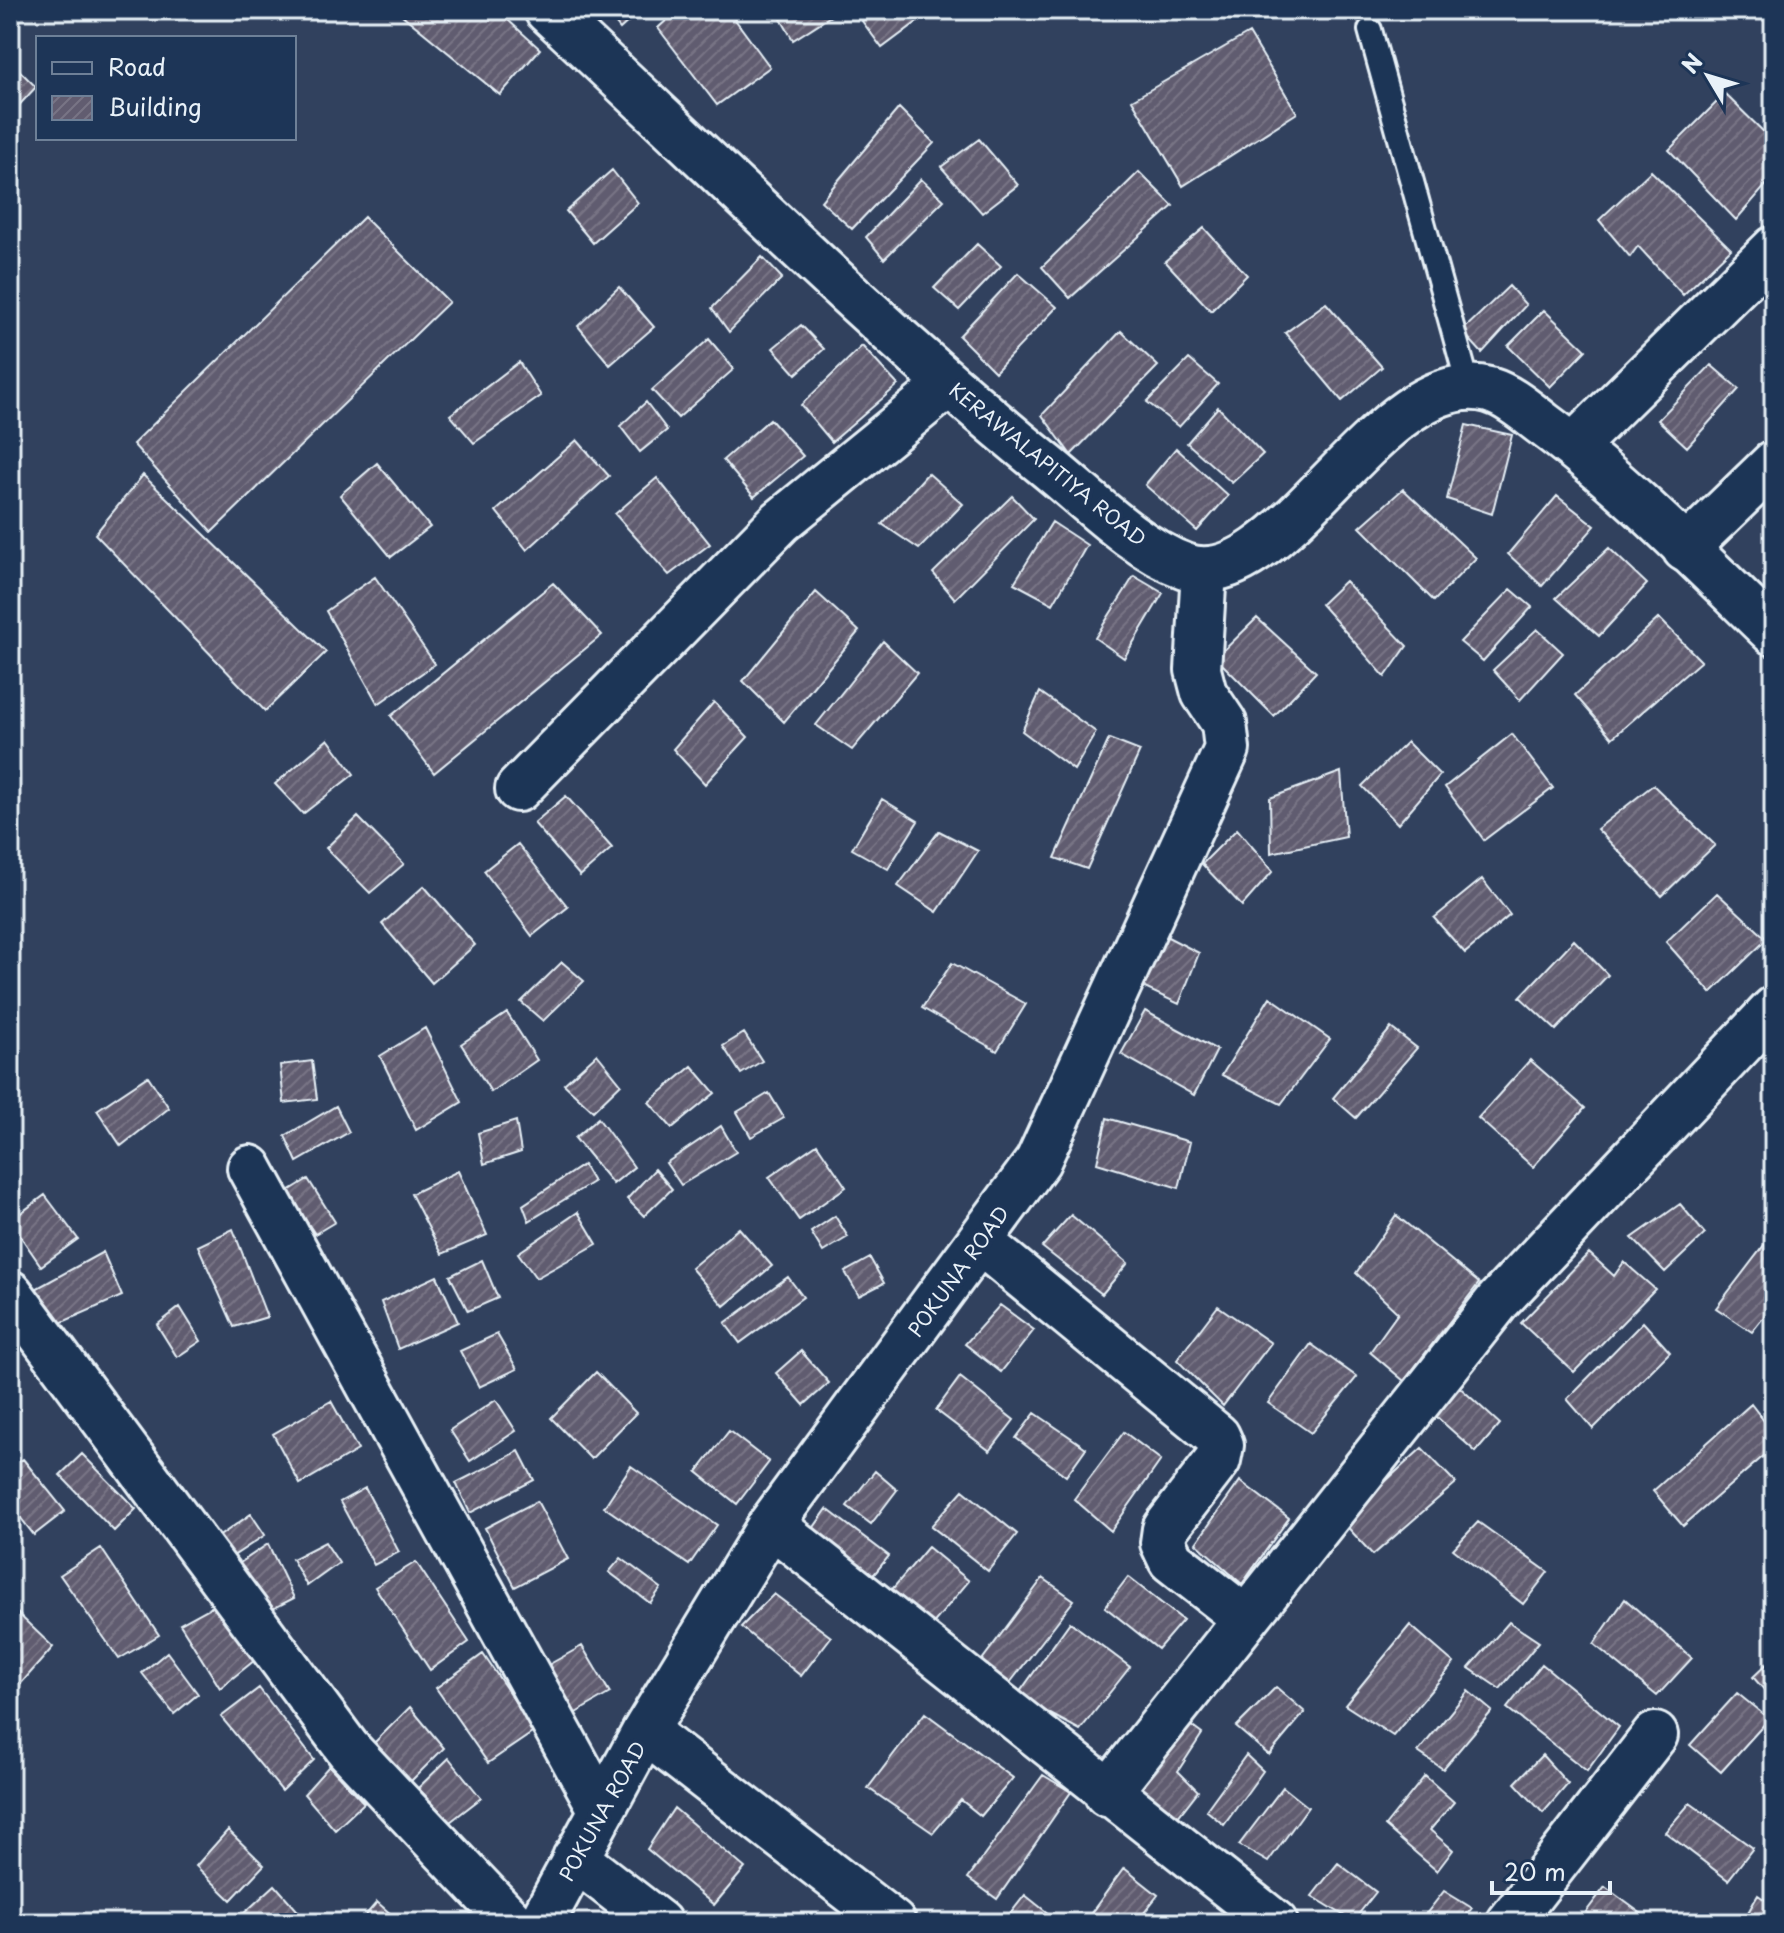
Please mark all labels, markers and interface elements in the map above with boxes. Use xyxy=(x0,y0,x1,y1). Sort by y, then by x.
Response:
legend xyxy=(36,36,296,140)
north arrow xyxy=(1668,36,1748,116)
text: N xyxy=(1673,46,1709,80)
text: Road xyxy=(108,48,166,84)
text: Building xyxy=(108,88,202,124)
street label: KERAWALAPITIYA ROAD xyxy=(943,375,1153,553)
street label: POKUNA ROAD xyxy=(900,1199,1016,1343)
street label: POKUNA ROAD xyxy=(551,1736,653,1886)
scale bar xyxy=(1492,1845,1610,1895)
text: 20 m xyxy=(1504,1853,1566,1889)

